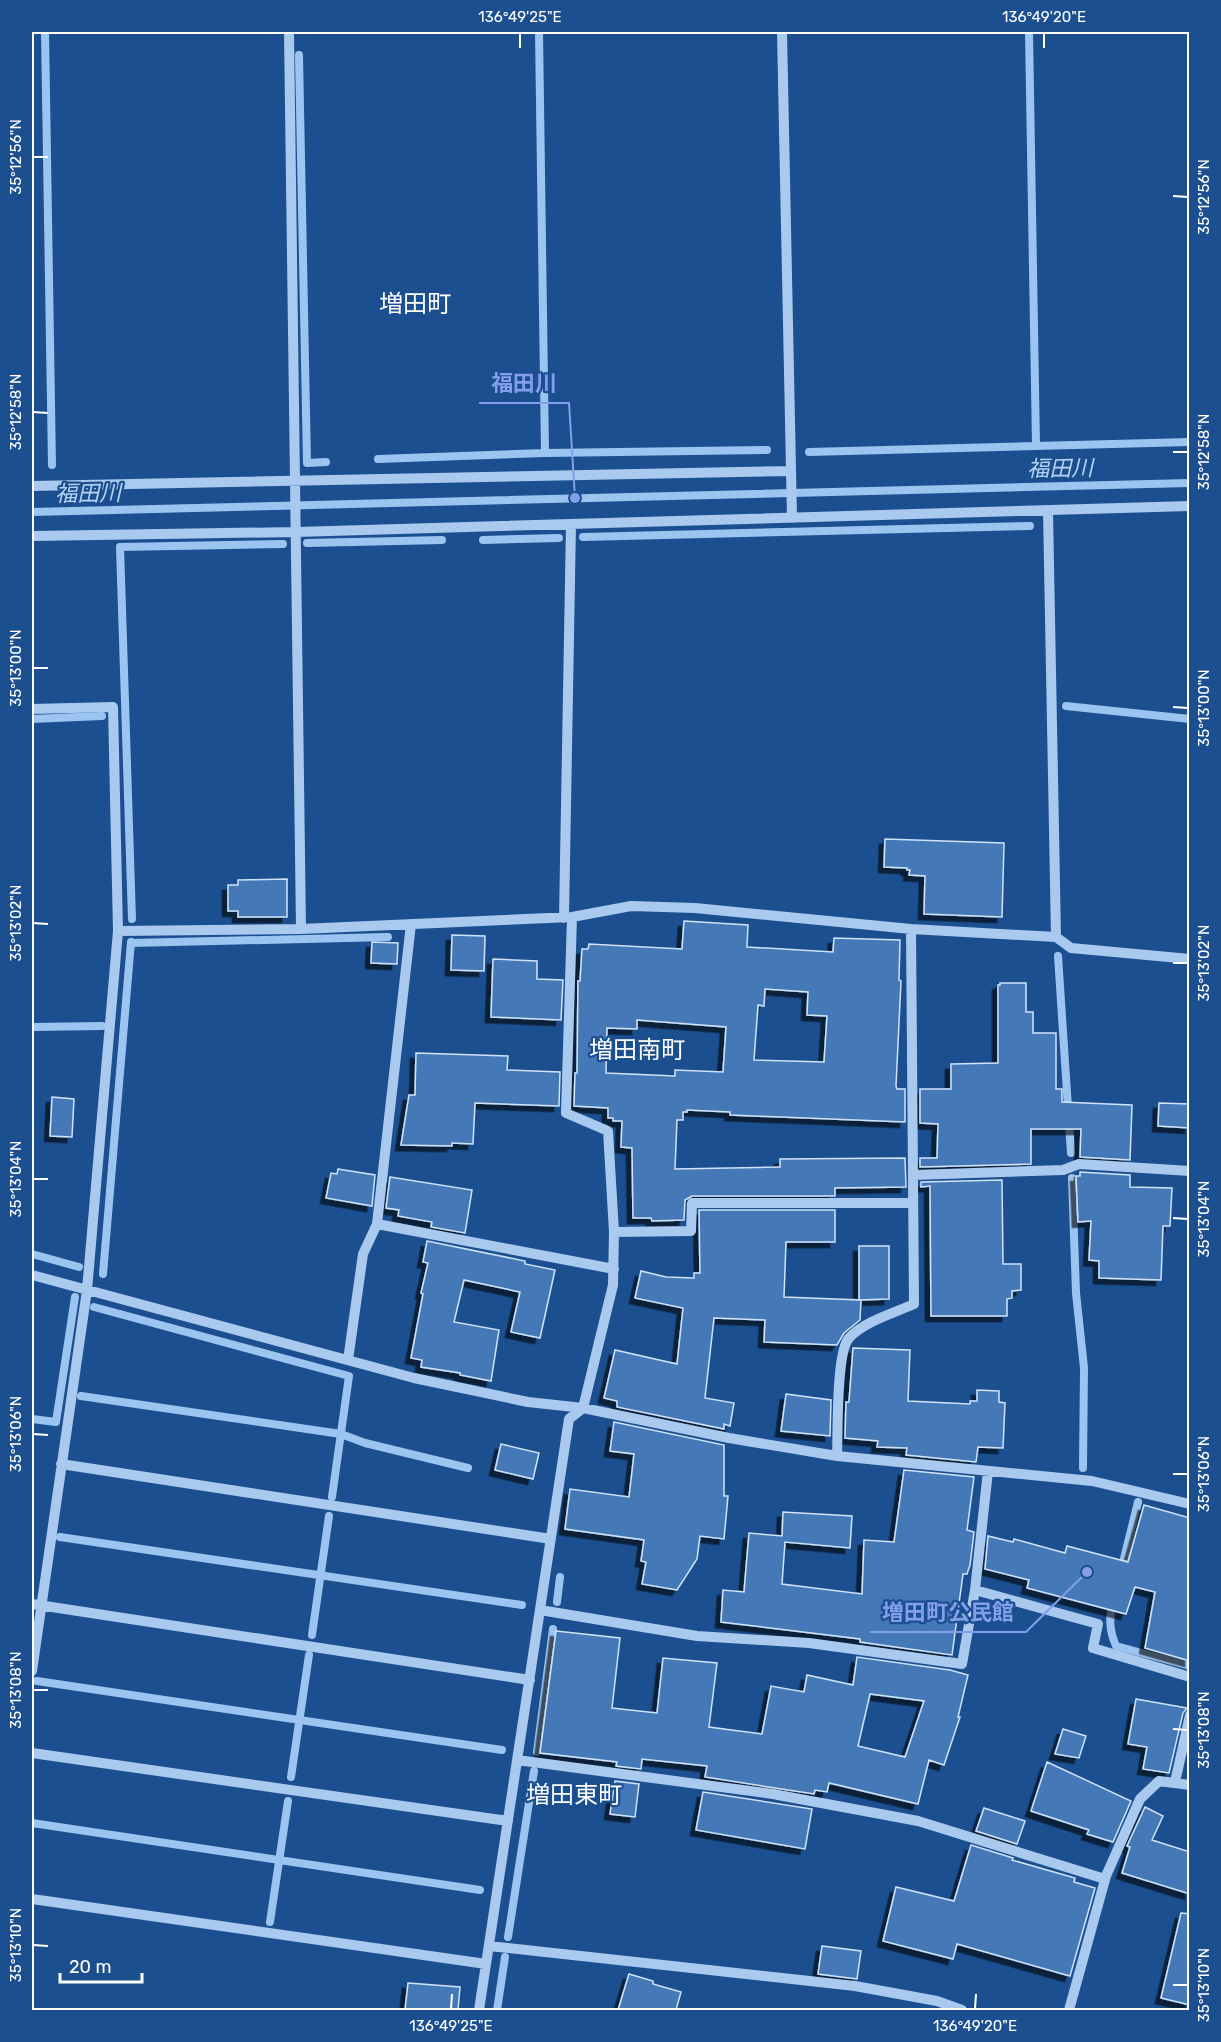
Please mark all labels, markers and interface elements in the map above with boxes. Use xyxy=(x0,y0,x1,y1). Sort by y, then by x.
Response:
text: 136°49'25"E xyxy=(478,8,562,26)
text: 136°49'20"E xyxy=(1002,8,1086,26)
text: 35°12'56"N xyxy=(7,119,25,195)
text: 35°12'56"N xyxy=(1195,159,1213,235)
district label: 増田町 xyxy=(379,290,451,318)
callout: 福田川 xyxy=(479,363,569,403)
text: 福田川 xyxy=(491,370,557,397)
text: 35°12'58"N xyxy=(7,374,25,450)
text: 35°12'58"N xyxy=(1195,414,1213,490)
water label: 福田川 xyxy=(1027,454,1095,483)
water label: 福田川 xyxy=(55,479,123,508)
text: 35°13'00"N xyxy=(7,629,25,707)
text: 35°13'00"N xyxy=(1195,669,1213,747)
text: 35°13'02"N xyxy=(7,885,25,961)
text: 35°13'02"N xyxy=(1195,925,1213,1001)
district label: 増田南町 xyxy=(589,1036,685,1064)
text: 35°13'04"N xyxy=(7,1141,25,1217)
text: 35°13'04"N xyxy=(1195,1181,1213,1257)
text: 35°13'06"N xyxy=(7,1396,25,1472)
text: 35°13'06"N xyxy=(1195,1436,1213,1512)
callout: 増田町公民館 xyxy=(870,1592,1026,1632)
text: 増田町公民館 xyxy=(882,1599,1014,1626)
text: 35°13'08"N xyxy=(7,1651,25,1729)
text: 35°13'08"N xyxy=(1195,1691,1213,1769)
district label: 増田東町 xyxy=(526,1781,622,1809)
text: 35°13'10"N xyxy=(7,1908,25,1982)
scale bar xyxy=(60,1946,142,1984)
text: 35°13'10"N xyxy=(1195,1948,1213,2022)
text: 20 m xyxy=(69,1956,111,1978)
text: 136°49'25"E xyxy=(409,2017,493,2035)
text: 136°49'20"E xyxy=(933,2017,1017,2035)

